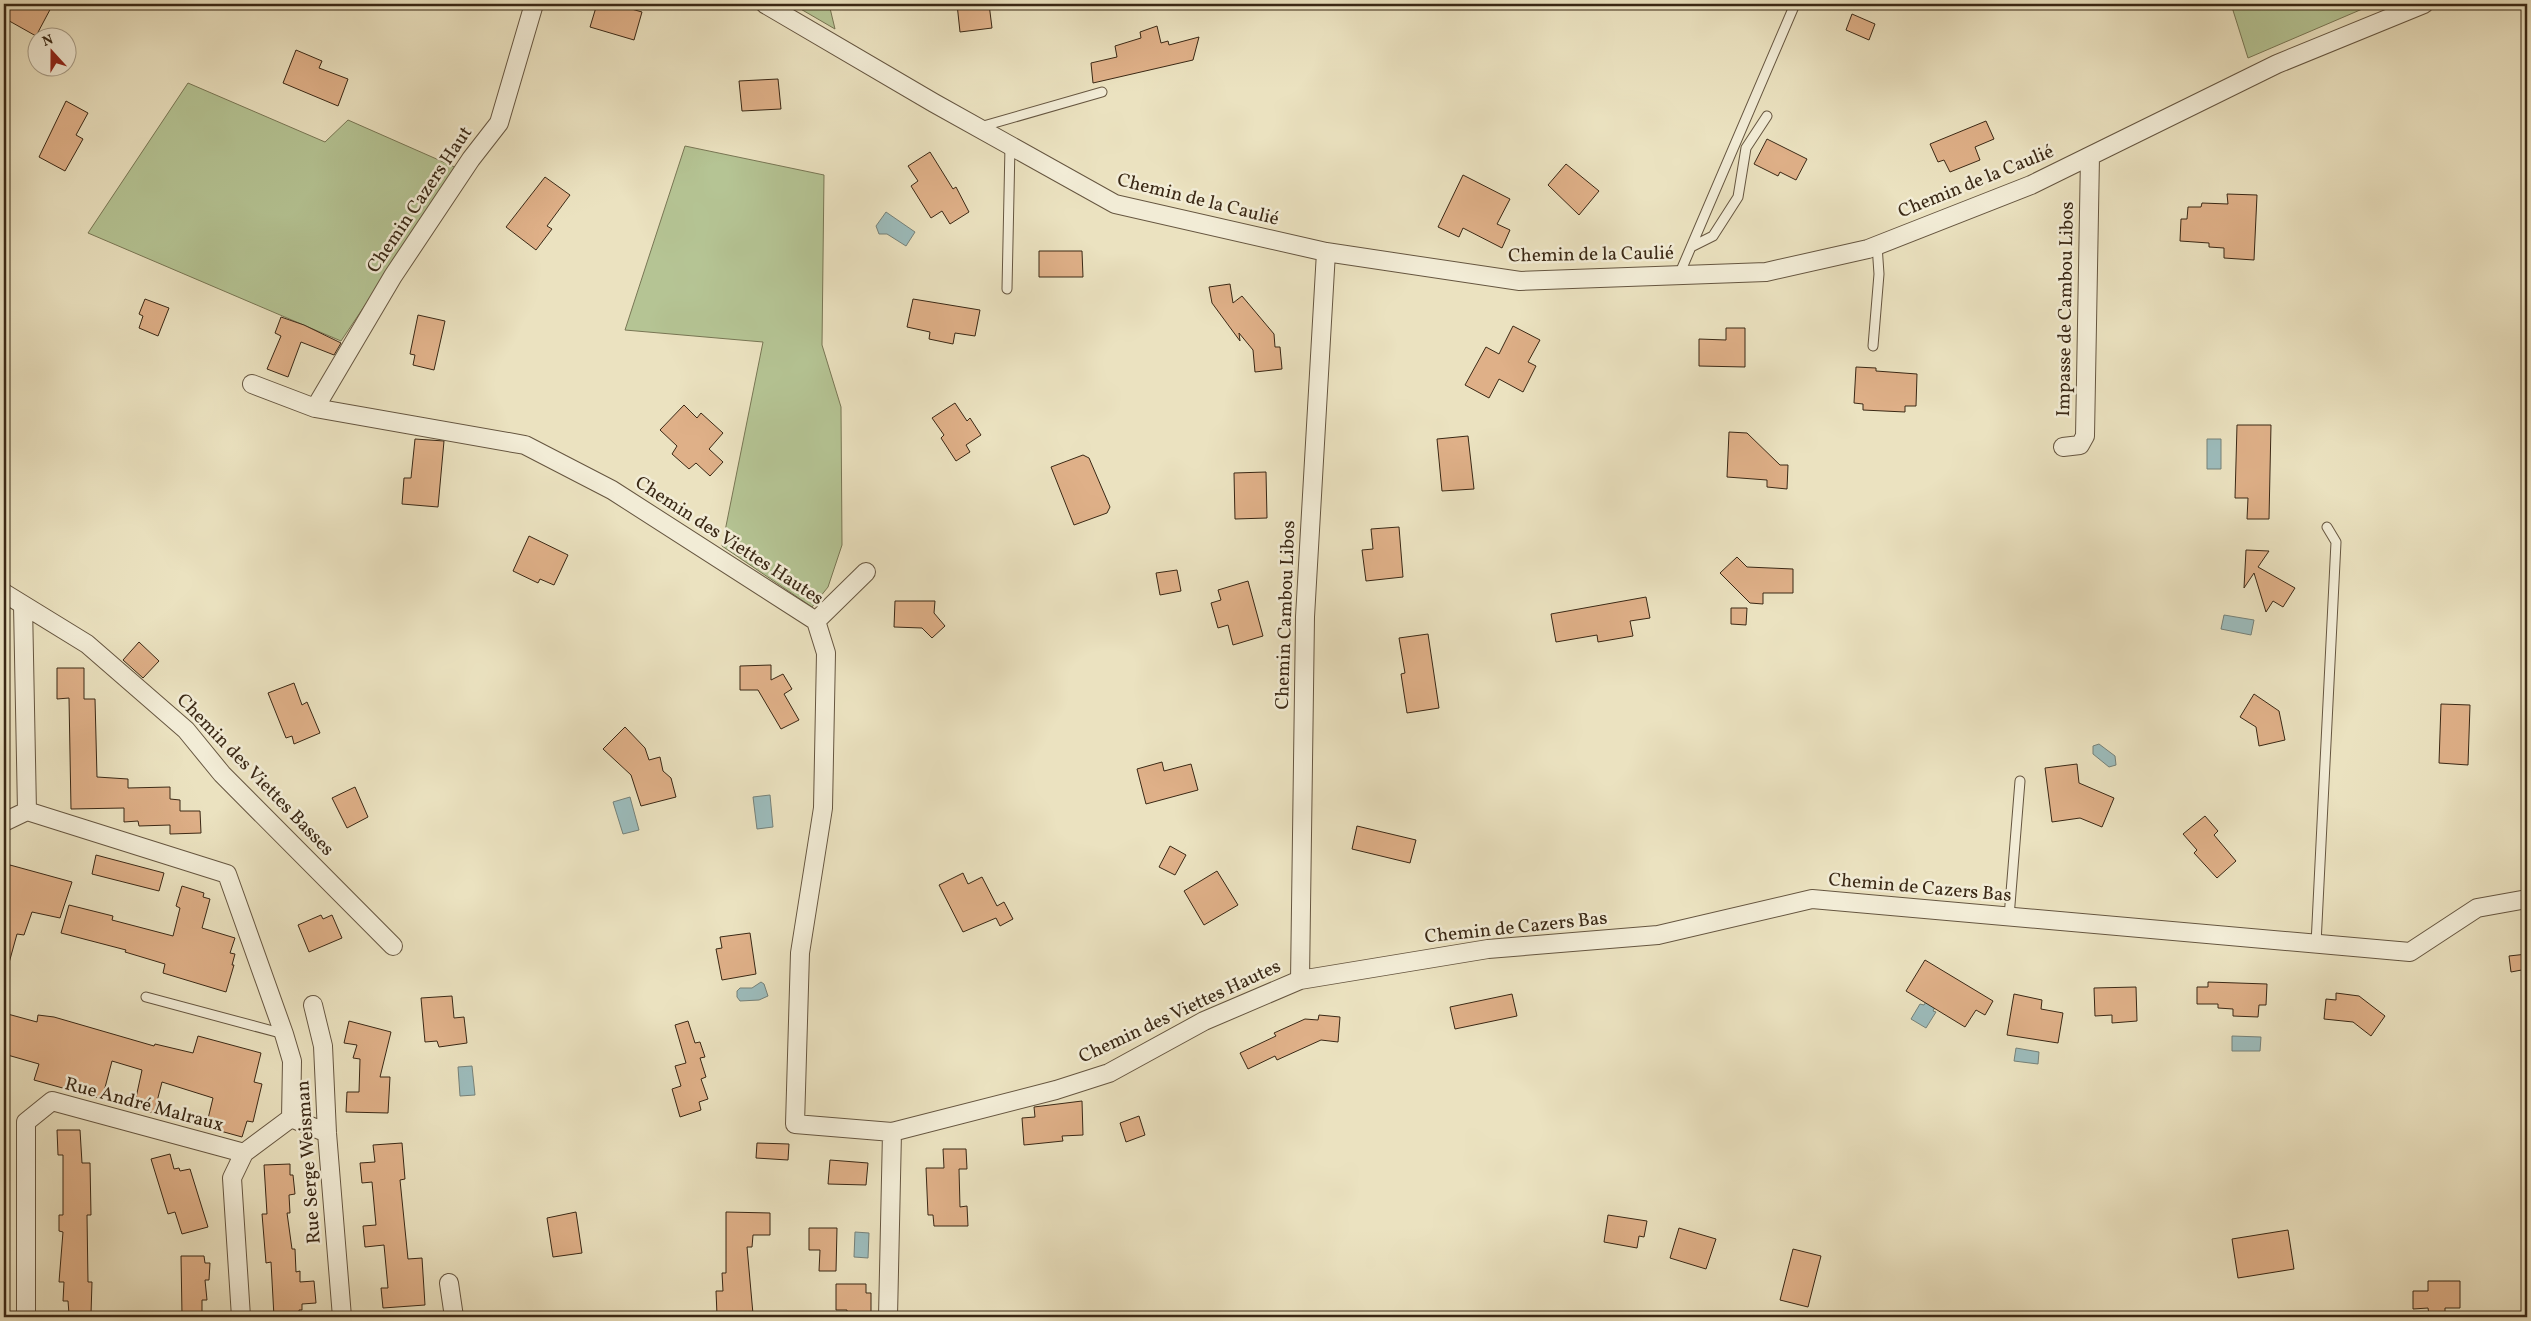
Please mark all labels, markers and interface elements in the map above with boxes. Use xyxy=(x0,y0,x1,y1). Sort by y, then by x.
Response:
north arrow xyxy=(28,28,78,78)
text: N xyxy=(40,31,56,52)
street label: Chemin Cazers Haut xyxy=(361,121,479,279)
street label: Chemin de la Caulié xyxy=(1894,139,2058,225)
street label: Chemin de la Caulié xyxy=(1114,167,1282,233)
street label: Impasse de Cambou Libos xyxy=(2051,201,2081,417)
street label: Chemin de la Caulié xyxy=(1508,241,1674,269)
street label: Chemin des Viettes Hautes xyxy=(630,470,828,612)
street label: Chemin Cambou Libos xyxy=(1270,520,1302,710)
street label: Chemin des Viettes Basses xyxy=(170,688,340,862)
street label: Chemin de Cazers Bas xyxy=(1827,867,2013,909)
street label: Chemin de Cazers Bas xyxy=(1423,905,1609,951)
street label: Chemin des Viettes Hautes xyxy=(1075,954,1285,1070)
street label: Rue André Malraux xyxy=(62,1071,226,1139)
street label: Rue Serge Weisman xyxy=(290,1079,328,1245)

